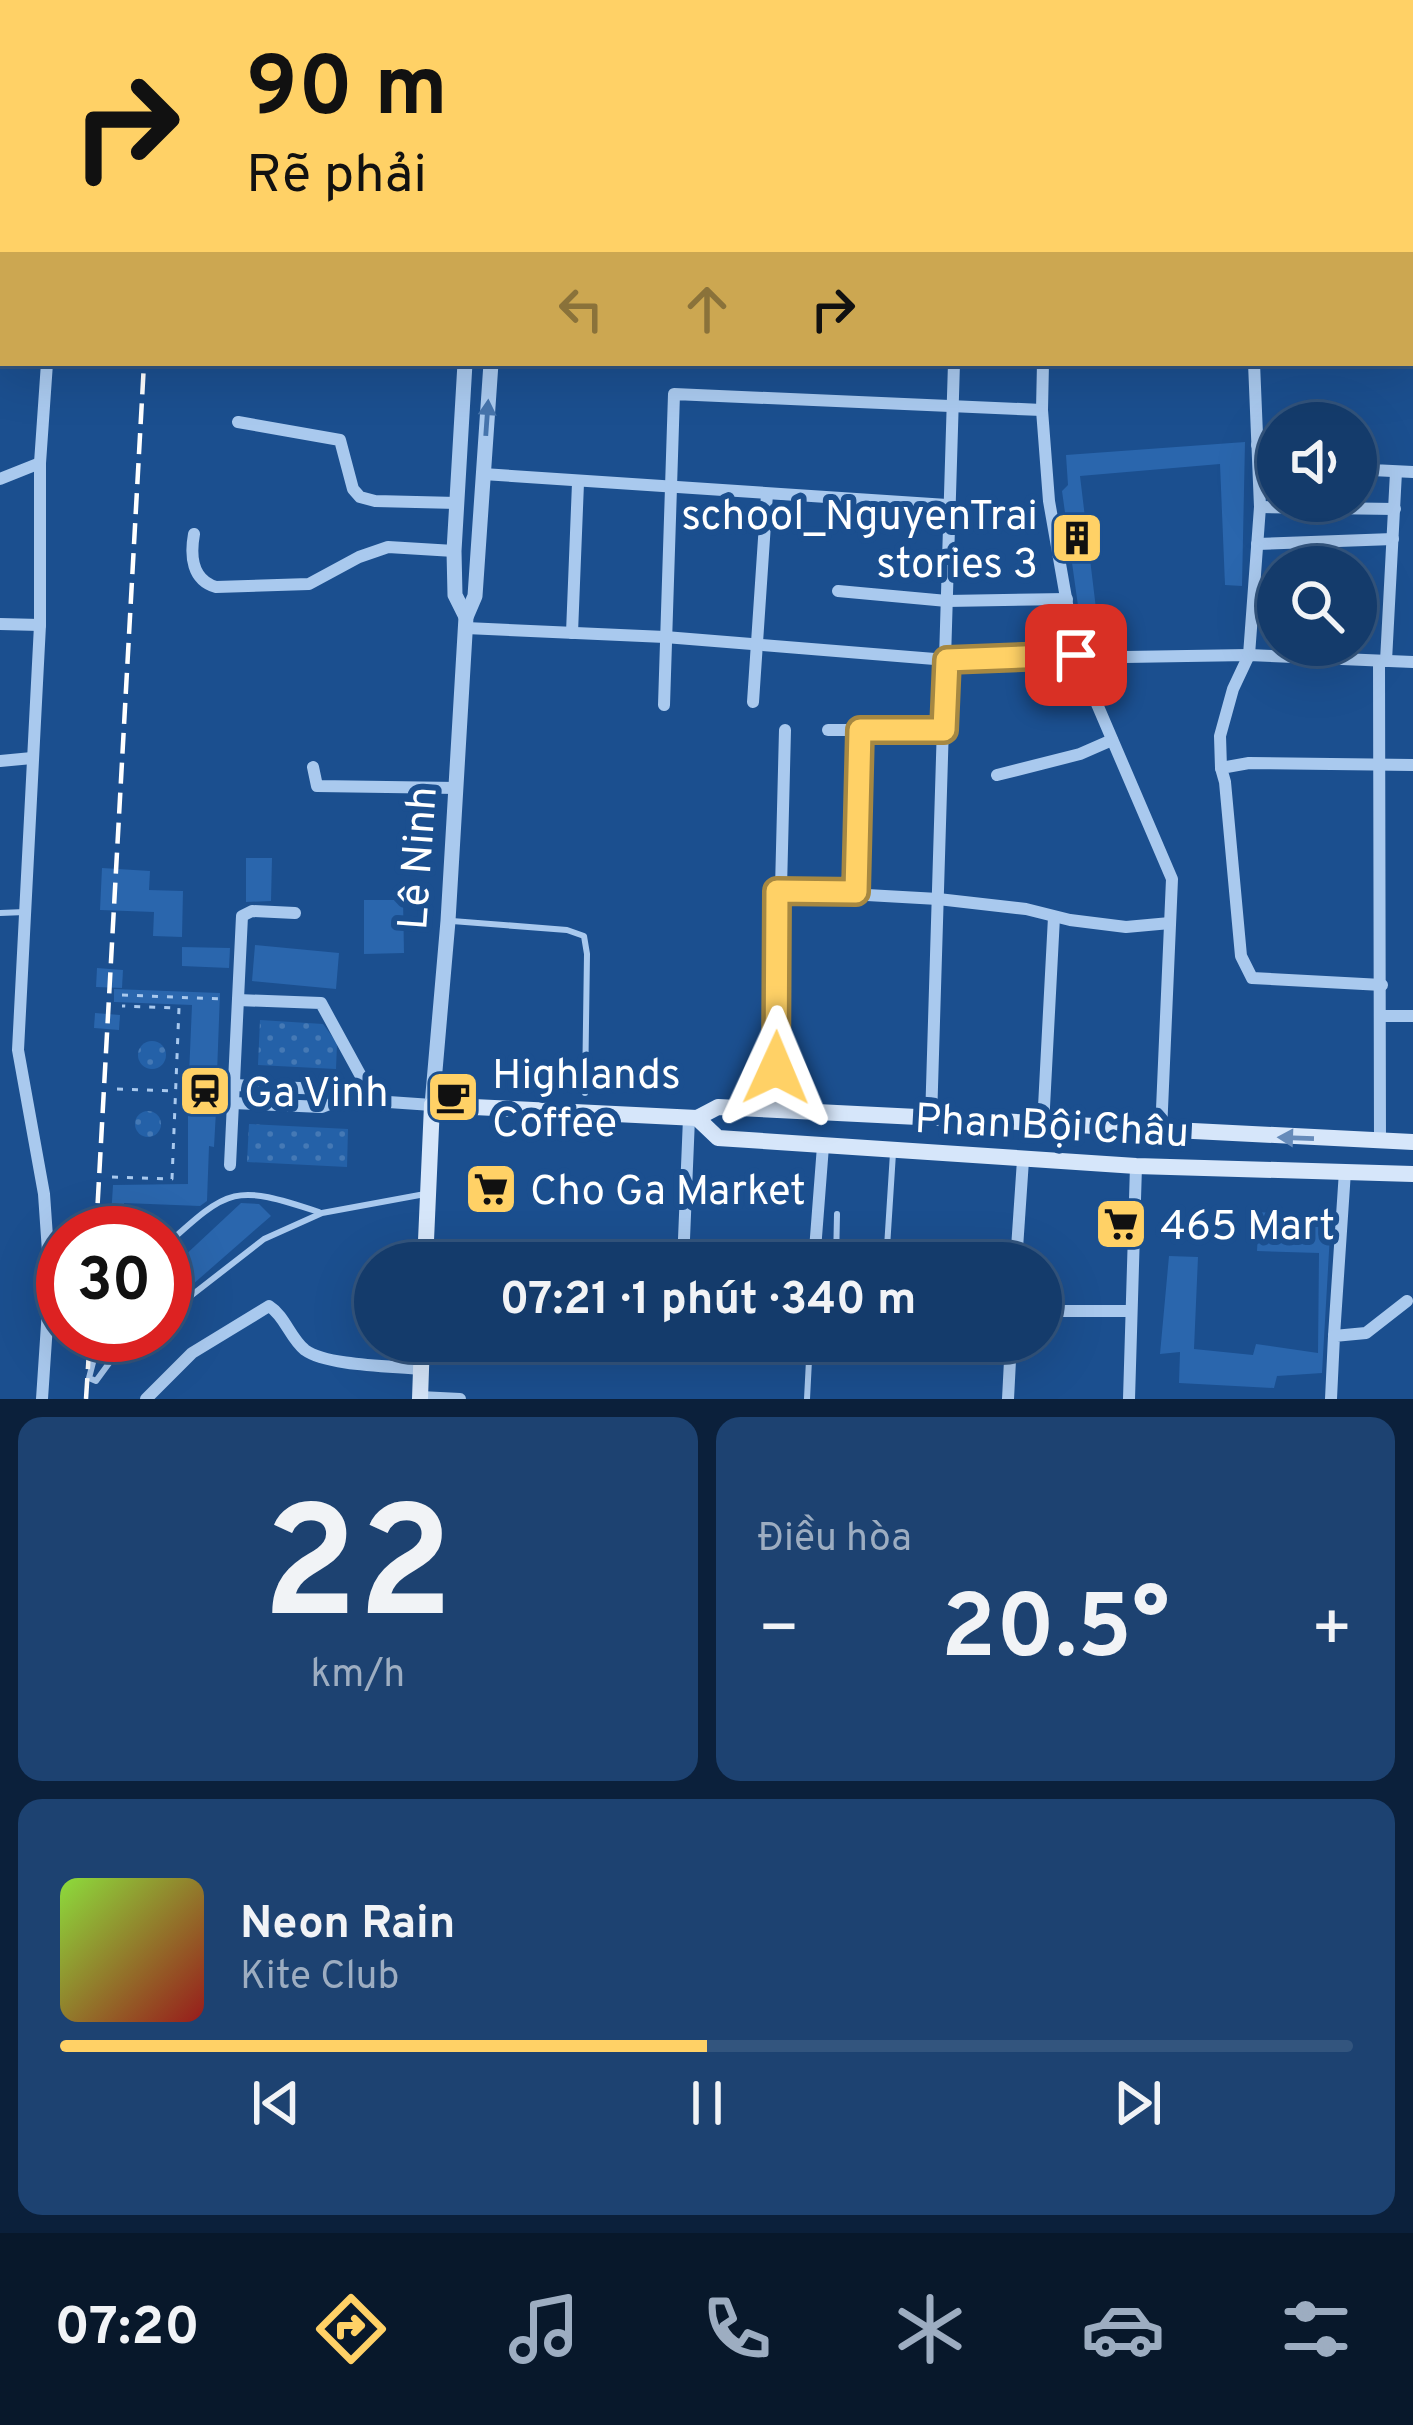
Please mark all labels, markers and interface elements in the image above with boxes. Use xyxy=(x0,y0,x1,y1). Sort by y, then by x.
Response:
text: 90 m xyxy=(246,39,448,145)
icon: right xyxy=(48,48,204,204)
text: Rẽ phải xyxy=(246,143,427,212)
icon: left xyxy=(548,276,614,342)
icon: ahead xyxy=(674,276,740,342)
icon: right xyxy=(800,276,866,342)
one-way arrow xyxy=(477,399,496,436)
map controls xyxy=(1257,402,1377,666)
button: sound xyxy=(1257,402,1377,522)
place label: school_NguyenTrai stories 3 xyxy=(681,492,1038,593)
building icon: school_NguyenTrai stories 3 xyxy=(1049,510,1105,566)
button: search xyxy=(1257,546,1377,666)
pin xyxy=(1025,604,1127,706)
icon: arrive xyxy=(1043,622,1109,688)
street label: Lê Ninh xyxy=(389,785,452,932)
position arrow xyxy=(713,1005,839,1131)
place label: Highlands Coffee xyxy=(492,1051,681,1152)
station icon: Ga Vinh xyxy=(177,1063,233,1119)
place label: Ga Vinh xyxy=(244,1069,389,1122)
cafe icon: Highlands Coffee xyxy=(425,1069,481,1125)
street label: Phan Bội Châu xyxy=(913,1095,1190,1162)
one-way arrow xyxy=(1276,1128,1314,1147)
supermarket icon: Cho Ga Market xyxy=(463,1161,519,1217)
place label: Cho Ga Market xyxy=(530,1167,806,1220)
supermarket icon: 465 Mart xyxy=(1093,1196,1149,1252)
place label: 465 Mart xyxy=(1160,1202,1335,1255)
speed limit sign: 30 xyxy=(36,1206,192,1362)
text: 07:21 · 1 phút · 340 m xyxy=(500,1273,916,1330)
text: 22 xyxy=(262,1475,453,1673)
text: Điều hòa xyxy=(758,1516,912,1565)
text: 20.5° xyxy=(941,1576,1170,1689)
text: − xyxy=(758,1591,800,1674)
text: + xyxy=(1310,1591,1353,1674)
text: km/h xyxy=(310,1652,405,1701)
text: Neon Rain xyxy=(240,1897,456,1954)
text: Kite Club xyxy=(240,1954,399,2003)
icon: previous xyxy=(243,2070,309,2136)
icon: pause xyxy=(674,2070,740,2136)
icon: next xyxy=(1105,2070,1171,2136)
icon: directions xyxy=(309,2287,393,2371)
icon: music xyxy=(502,2287,586,2371)
icon: phone xyxy=(695,2287,779,2371)
icon: climate xyxy=(888,2287,972,2371)
icon: car xyxy=(1081,2287,1165,2371)
icon: filters xyxy=(1274,2287,1358,2371)
text: 07:20 xyxy=(55,2295,200,2364)

